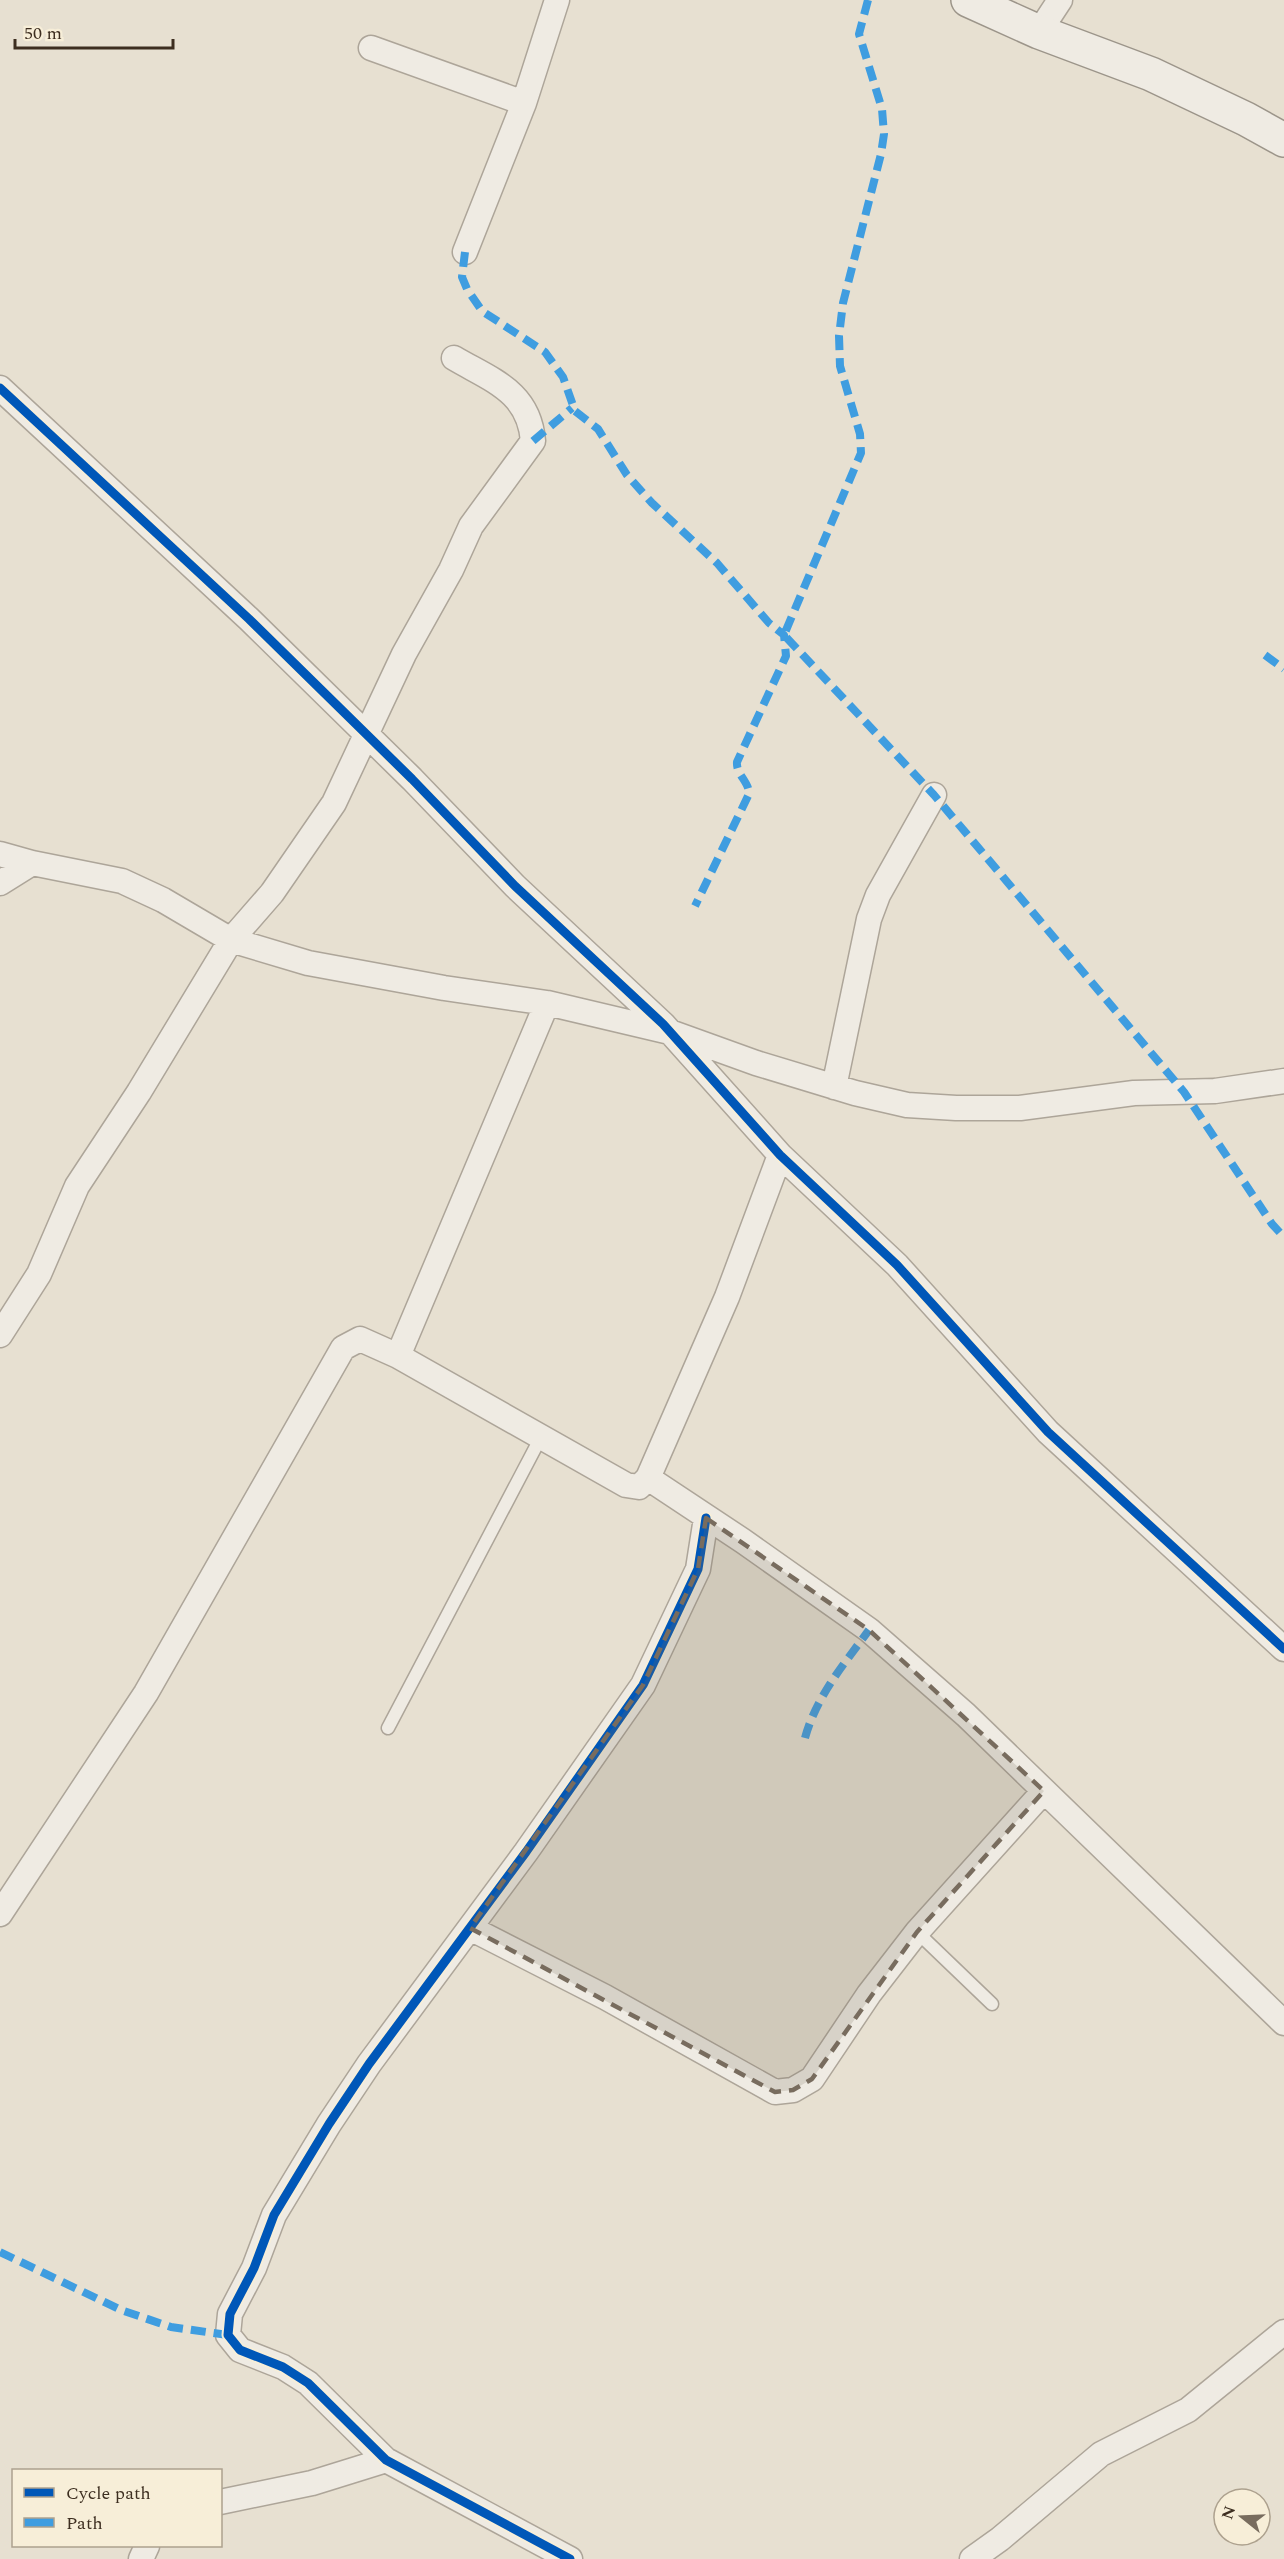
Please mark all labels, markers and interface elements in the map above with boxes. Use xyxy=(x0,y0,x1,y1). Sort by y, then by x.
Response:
scale bar xyxy=(15,12,172,50)
text: 50 m xyxy=(24,20,62,47)
legend xyxy=(12,2469,222,2547)
text: Cycle path xyxy=(66,2480,151,2507)
north arrow xyxy=(1212,2487,1272,2547)
text: N xyxy=(1215,2503,1242,2523)
text: Path xyxy=(66,2510,103,2537)

